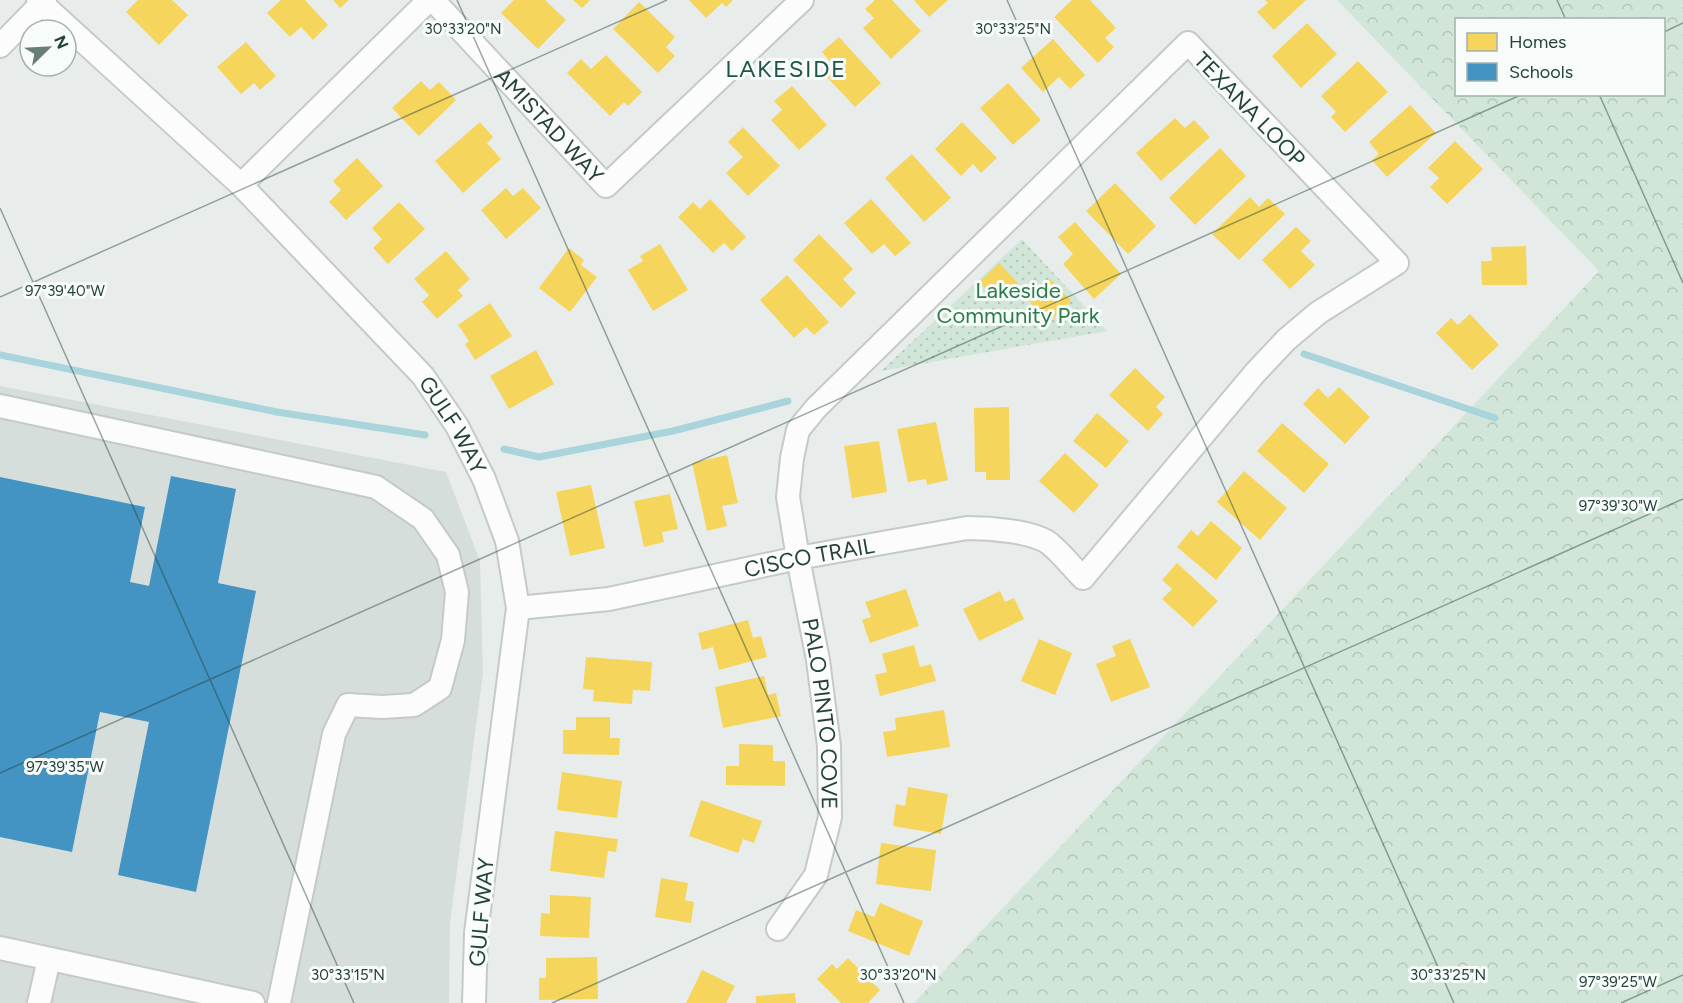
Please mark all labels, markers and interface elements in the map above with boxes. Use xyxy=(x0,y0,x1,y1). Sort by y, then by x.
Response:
north arrow xyxy=(18,18,78,78)
legend xyxy=(1455,18,1665,96)
text: 30°33'20"N xyxy=(424,20,502,38)
text: 30°33'25"N xyxy=(975,20,1051,38)
text: Homes xyxy=(1509,31,1567,53)
text: N xyxy=(50,33,72,52)
street label: TEXANA LOOP xyxy=(1188,46,1311,172)
district label: LAKESIDE xyxy=(725,54,847,83)
text: Schools xyxy=(1509,61,1573,83)
street label: AMISTAD WAY xyxy=(489,62,610,189)
park label: Lakeside Community Park xyxy=(937,277,1100,329)
text: 97°39'40"W xyxy=(25,282,106,300)
street label: GULF WAY xyxy=(413,371,492,479)
text: 97°39'30"W xyxy=(1579,497,1658,515)
street label: CISCO TRAIL xyxy=(742,532,877,583)
street label: PALO PINTO COVE xyxy=(796,616,843,810)
text: 97°39'35"W xyxy=(26,758,104,776)
street label: GULF WAY xyxy=(463,856,500,968)
text: 30°33'15"N xyxy=(311,966,385,984)
text: 30°33'20"N xyxy=(859,966,937,984)
text: 30°33'25"N xyxy=(1410,966,1486,984)
text: 97°39'25"W xyxy=(1579,973,1658,991)

